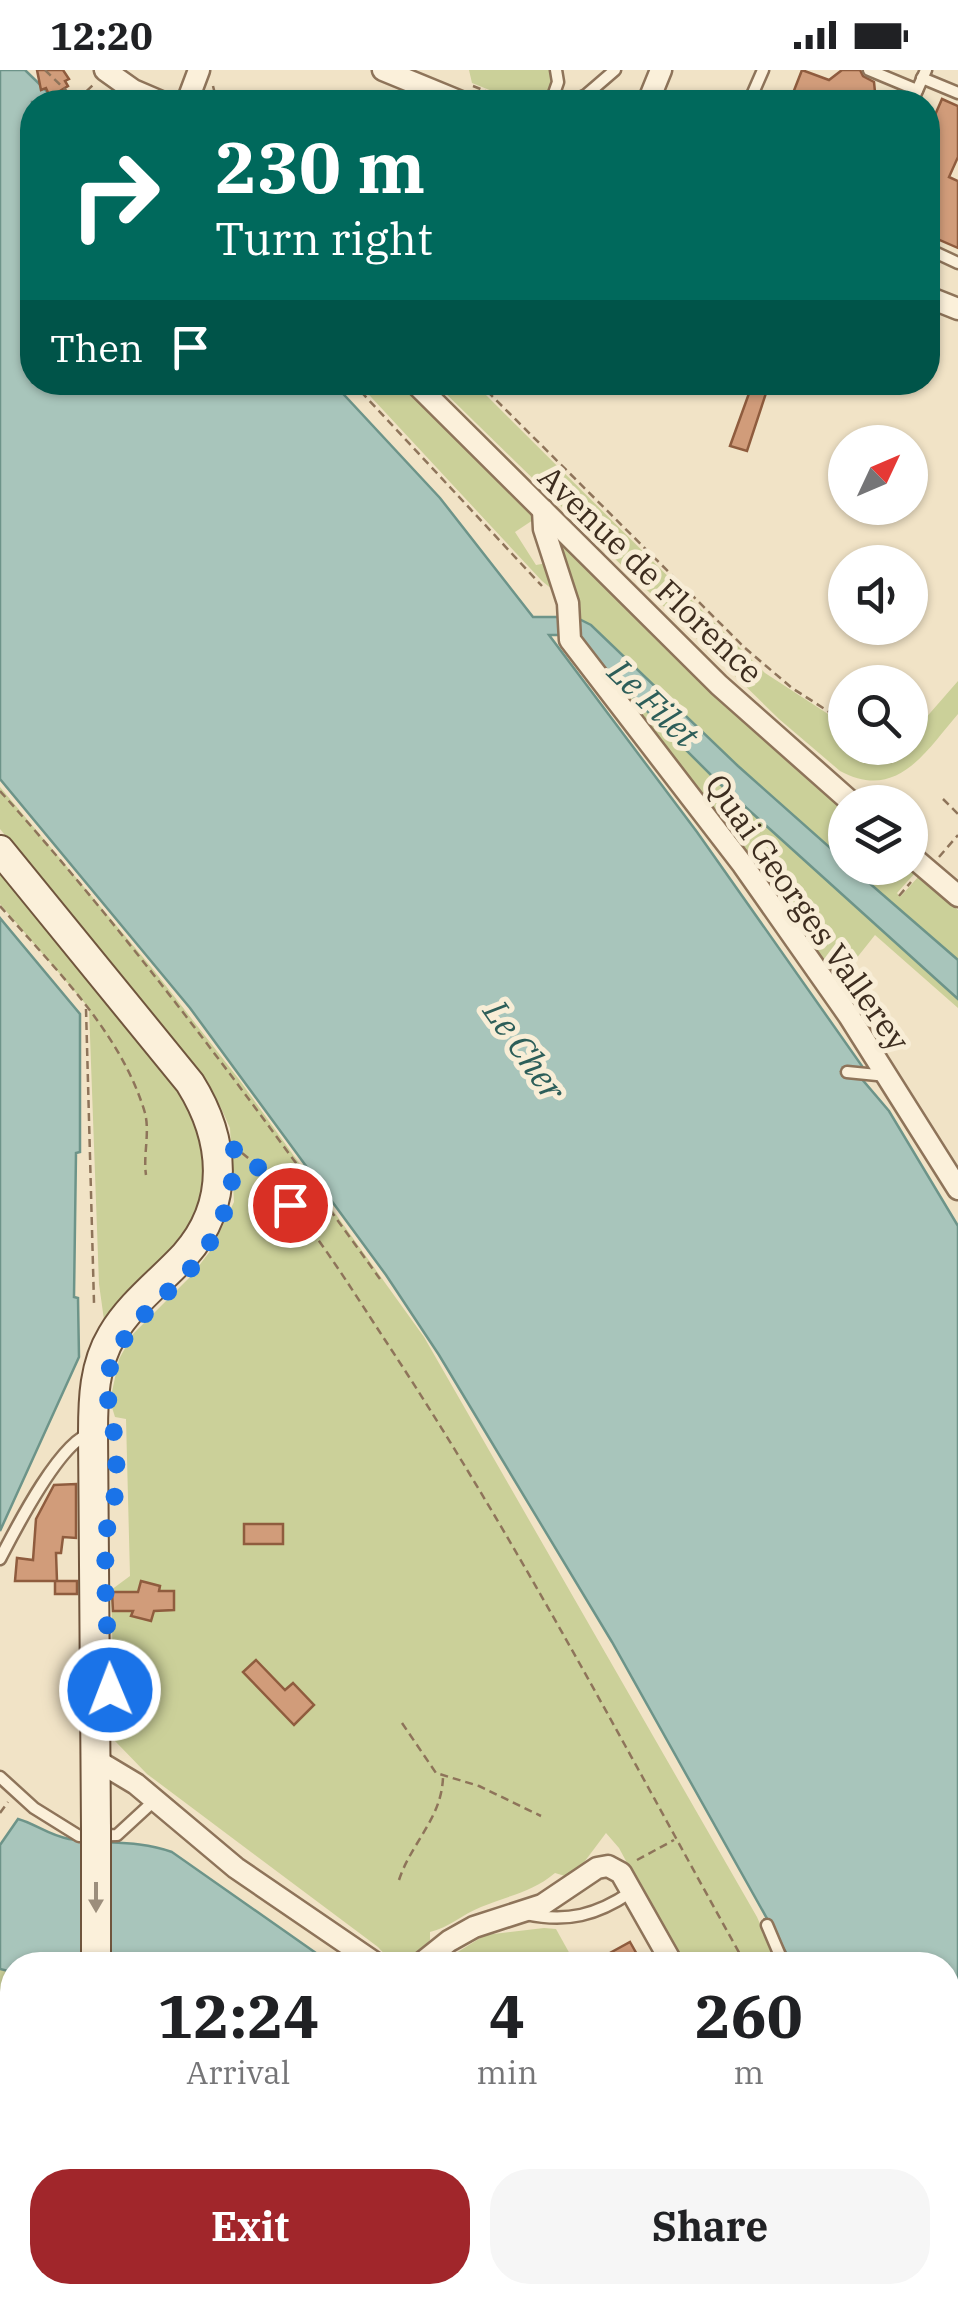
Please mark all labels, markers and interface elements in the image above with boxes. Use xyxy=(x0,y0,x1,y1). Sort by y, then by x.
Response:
text: 12:20 xyxy=(50,11,153,60)
text: 230 m xyxy=(215,121,425,212)
icon: right xyxy=(50,130,180,260)
text: Turn right xyxy=(215,209,433,267)
icon: arrive xyxy=(163,320,218,375)
text: Then xyxy=(50,323,143,372)
north arrow xyxy=(828,425,928,525)
map controls xyxy=(828,425,928,885)
street label: Avenue de Florence xyxy=(530,456,772,692)
button: sound xyxy=(828,545,928,645)
water label: Le Filet xyxy=(598,648,710,759)
button: search xyxy=(828,665,928,765)
street label: Quai Georges Vallerey xyxy=(696,765,920,1059)
button: layers xyxy=(828,785,928,885)
water label: Le Cher xyxy=(473,990,577,1111)
pin xyxy=(248,1163,333,1248)
icon: arrive xyxy=(263,1178,318,1233)
position arrow xyxy=(58,1638,162,1742)
one-way arrow xyxy=(88,1882,104,1914)
text: 12:24 xyxy=(157,1976,319,2055)
text: 4 xyxy=(489,1976,525,2055)
text: 260 xyxy=(695,1976,803,2055)
text: Arrival xyxy=(186,2051,290,2093)
text: min xyxy=(477,2051,538,2093)
text: m xyxy=(734,2051,764,2093)
button: Exit xyxy=(30,2169,470,2284)
button: Share xyxy=(490,2169,930,2284)

